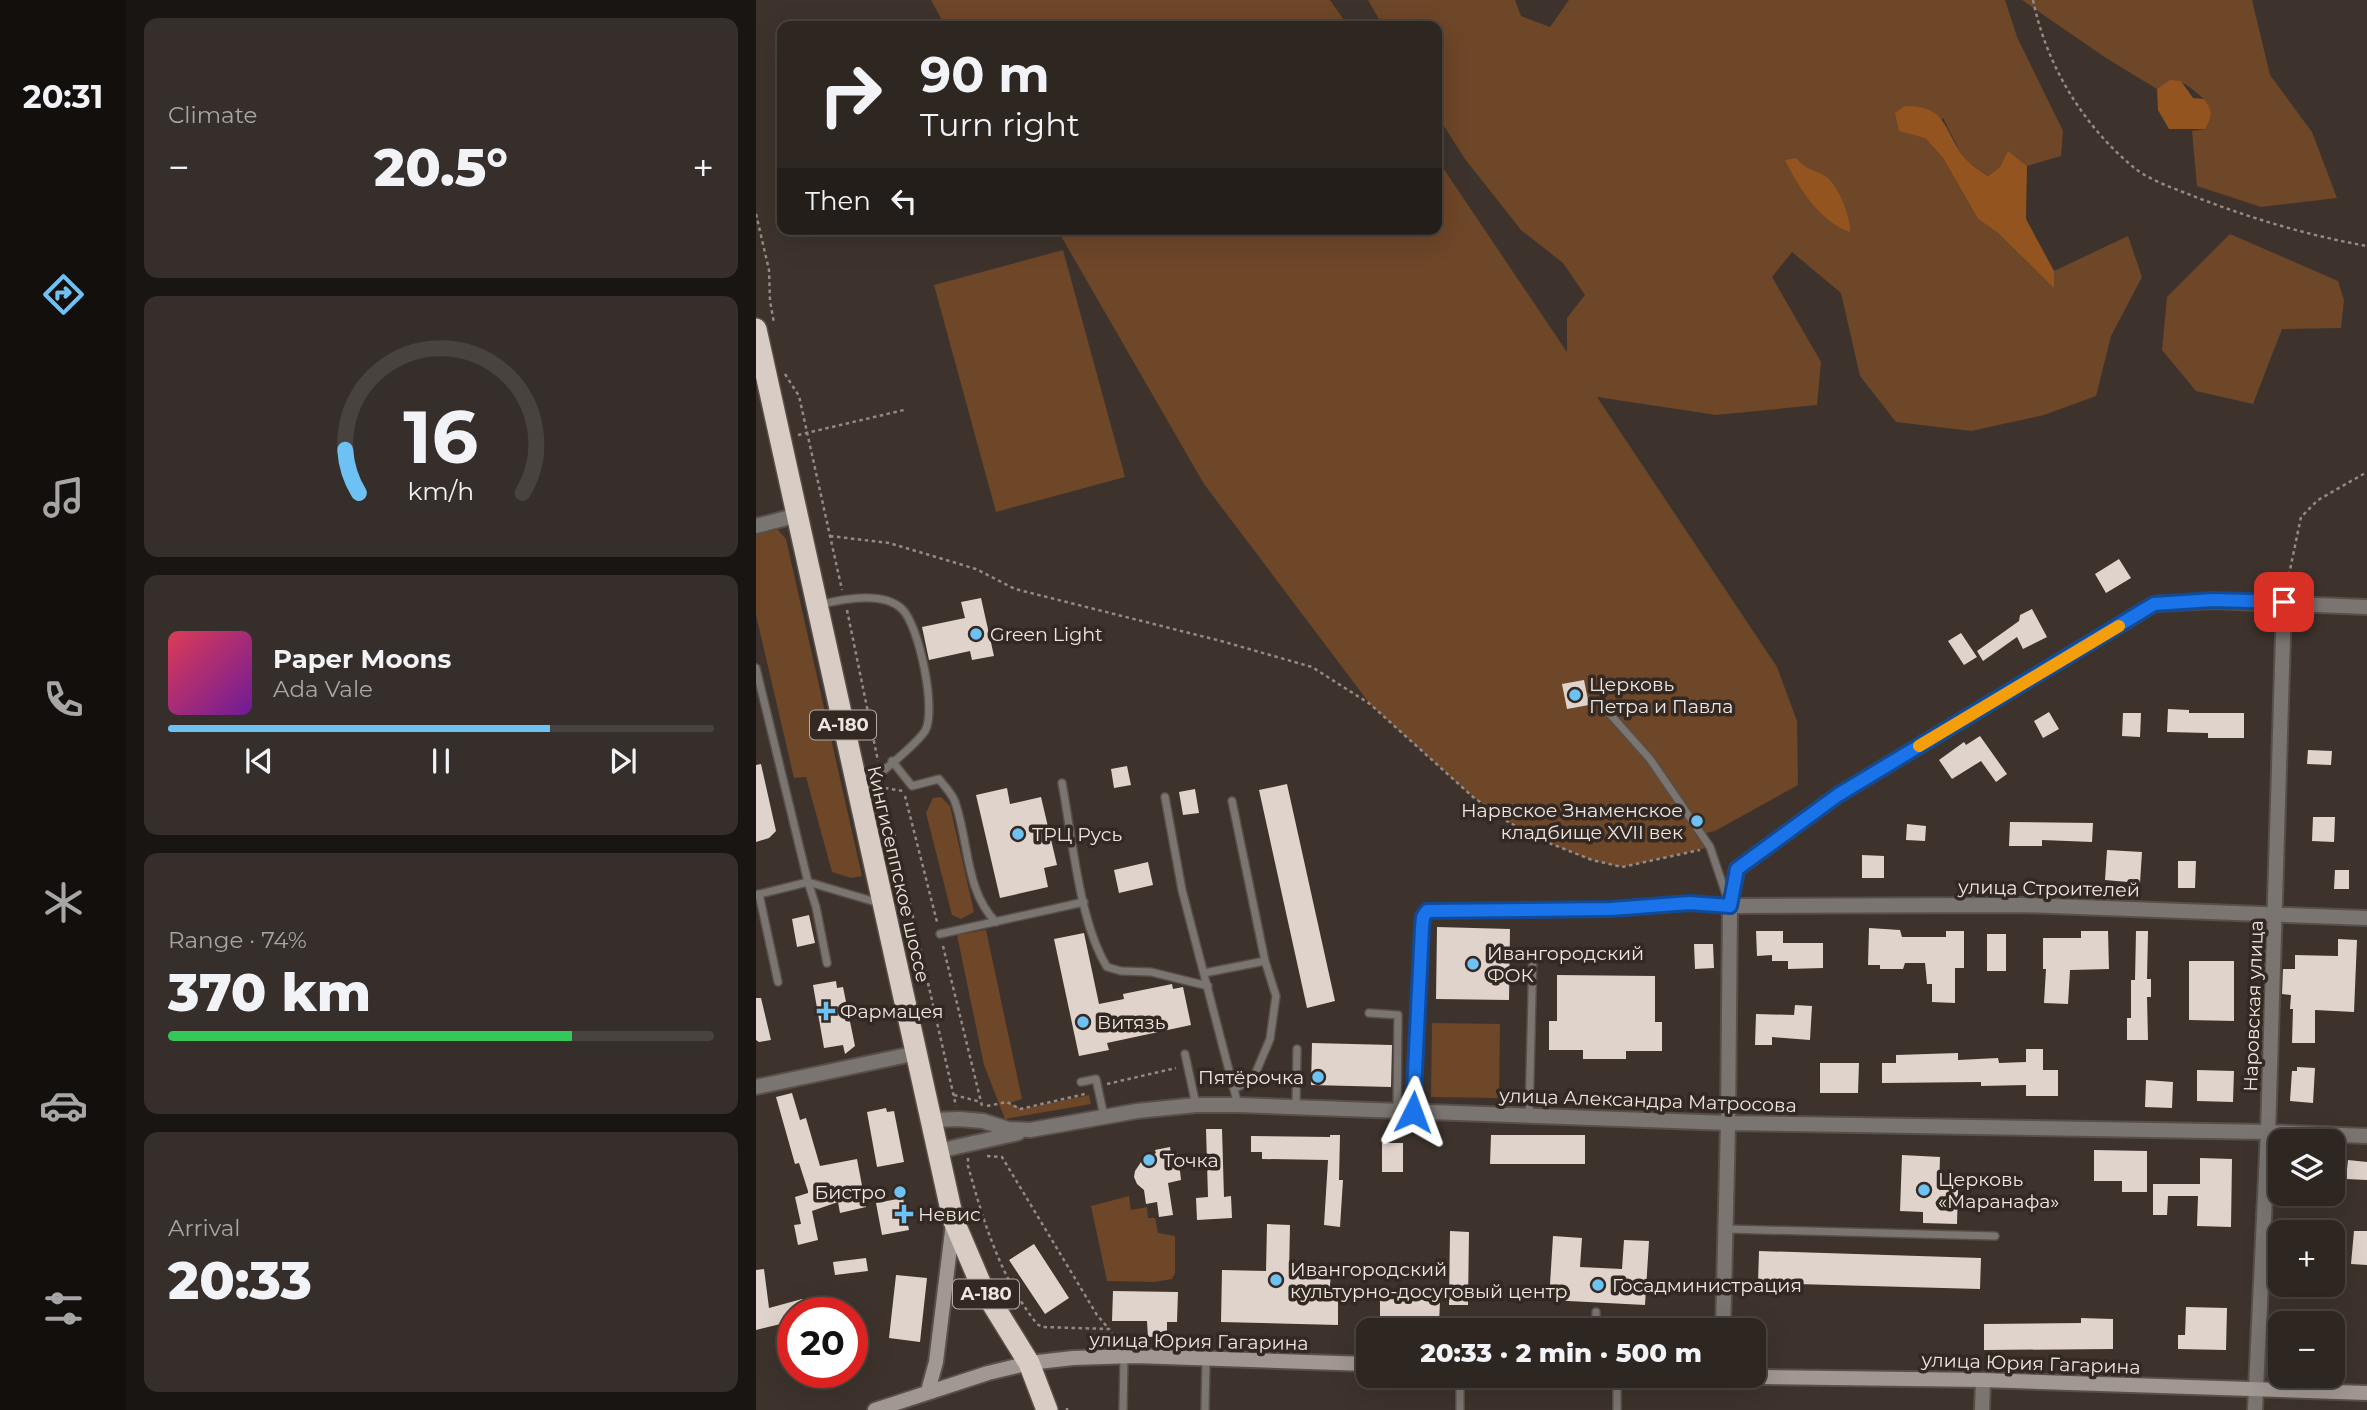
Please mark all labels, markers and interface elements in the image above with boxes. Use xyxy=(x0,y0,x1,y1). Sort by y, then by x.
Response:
text: 90 m xyxy=(920,45,1050,104)
icon: right xyxy=(805,49,896,140)
text: 20:31 xyxy=(23,77,103,116)
text: Climate xyxy=(168,101,257,129)
text: Turn right xyxy=(920,105,1080,144)
text: 20.5° xyxy=(374,136,508,199)
text: − xyxy=(168,144,190,191)
text: + xyxy=(692,144,714,191)
icon: left xyxy=(885,182,923,220)
text: Then xyxy=(805,185,871,217)
icon: directions xyxy=(39,270,88,319)
text: 16 xyxy=(404,393,478,481)
icon: music xyxy=(39,473,88,522)
text: km/h xyxy=(408,475,474,505)
pin xyxy=(2254,572,2314,632)
icon: arrive xyxy=(2265,583,2303,621)
place label: Green Light xyxy=(990,623,1103,646)
marker: Green Light xyxy=(968,626,984,642)
text: Paper Moons xyxy=(273,643,451,675)
place label: Церковь Петра и Павла xyxy=(1589,673,1733,718)
icon: phone xyxy=(39,675,88,724)
text: Ada Vale xyxy=(273,675,373,703)
marker: Церковь Петра и Павла xyxy=(1567,687,1583,703)
road number: А-180 xyxy=(810,710,876,740)
icon: previous xyxy=(240,742,278,780)
icon: pause xyxy=(422,742,460,780)
icon: next xyxy=(604,742,642,780)
street label: Кингисеппское шоссе xyxy=(862,763,935,985)
place label: Нарвское Знаменское кладбище XVII век xyxy=(1461,799,1683,844)
marker: Нарвское Знаменское кладбище XVII век xyxy=(1689,813,1705,829)
place label: ТРЦ Русь xyxy=(1032,823,1122,846)
marker: ТРЦ Русь xyxy=(1010,826,1026,842)
street label: улица Строителей xyxy=(1957,875,2140,902)
icon: climate xyxy=(39,878,88,927)
street label: Наровская улица xyxy=(2239,920,2268,1092)
text: Range · 74% xyxy=(168,926,307,954)
place label: Ивангородский ФОК xyxy=(1487,942,1644,987)
marker: Ивангородский ФОК xyxy=(1465,956,1481,972)
text: 370 km xyxy=(168,961,371,1024)
place label: Фармацея xyxy=(840,1000,944,1023)
marker: Фармацея xyxy=(818,1003,834,1019)
place label: Витязь xyxy=(1097,1011,1166,1034)
marker: Витязь xyxy=(1075,1014,1091,1030)
place label: Пятёрочка xyxy=(1198,1066,1304,1089)
marker: Пятёрочка xyxy=(1310,1069,1326,1085)
position arrow xyxy=(1376,1075,1450,1149)
icon: car xyxy=(39,1081,88,1130)
street label: улица Александра Матросова xyxy=(1498,1084,1797,1117)
map controls xyxy=(2268,1129,2345,1388)
button: layers xyxy=(2268,1129,2345,1206)
place label: Точка xyxy=(1163,1149,1219,1172)
marker: Точка xyxy=(1141,1152,1157,1168)
place label: Церковь «Маранафа» xyxy=(1938,1168,2059,1213)
place label: Бистро xyxy=(815,1181,886,1204)
marker: Церковь «Маранафа» xyxy=(1916,1182,1932,1198)
marker: Бистро xyxy=(892,1184,908,1200)
place label: Невис xyxy=(918,1203,981,1226)
marker: Невис xyxy=(896,1206,912,1222)
text: Arrival xyxy=(168,1214,241,1242)
button: + xyxy=(2268,1220,2345,1297)
text: 20:33 xyxy=(168,1249,312,1312)
place label: Ивангородский культурно-досуговый центр xyxy=(1290,1258,1568,1303)
marker: Ивангородский культурно-досуговый центр xyxy=(1268,1272,1284,1288)
place label: Госадминистрация xyxy=(1612,1274,1802,1297)
marker: Госадминистрация xyxy=(1590,1277,1606,1293)
road number: А-180 xyxy=(953,1280,1019,1308)
icon: filters xyxy=(39,1284,88,1333)
speed limit sign: 20 xyxy=(777,1297,868,1388)
button: − xyxy=(2268,1311,2345,1388)
street label: улица Юрия Гагарина xyxy=(1088,1328,1309,1355)
text: 20:33 · 2 min · 500 m xyxy=(1420,1337,1702,1369)
street label: улица Юрия Гагарина xyxy=(1920,1348,2141,1379)

